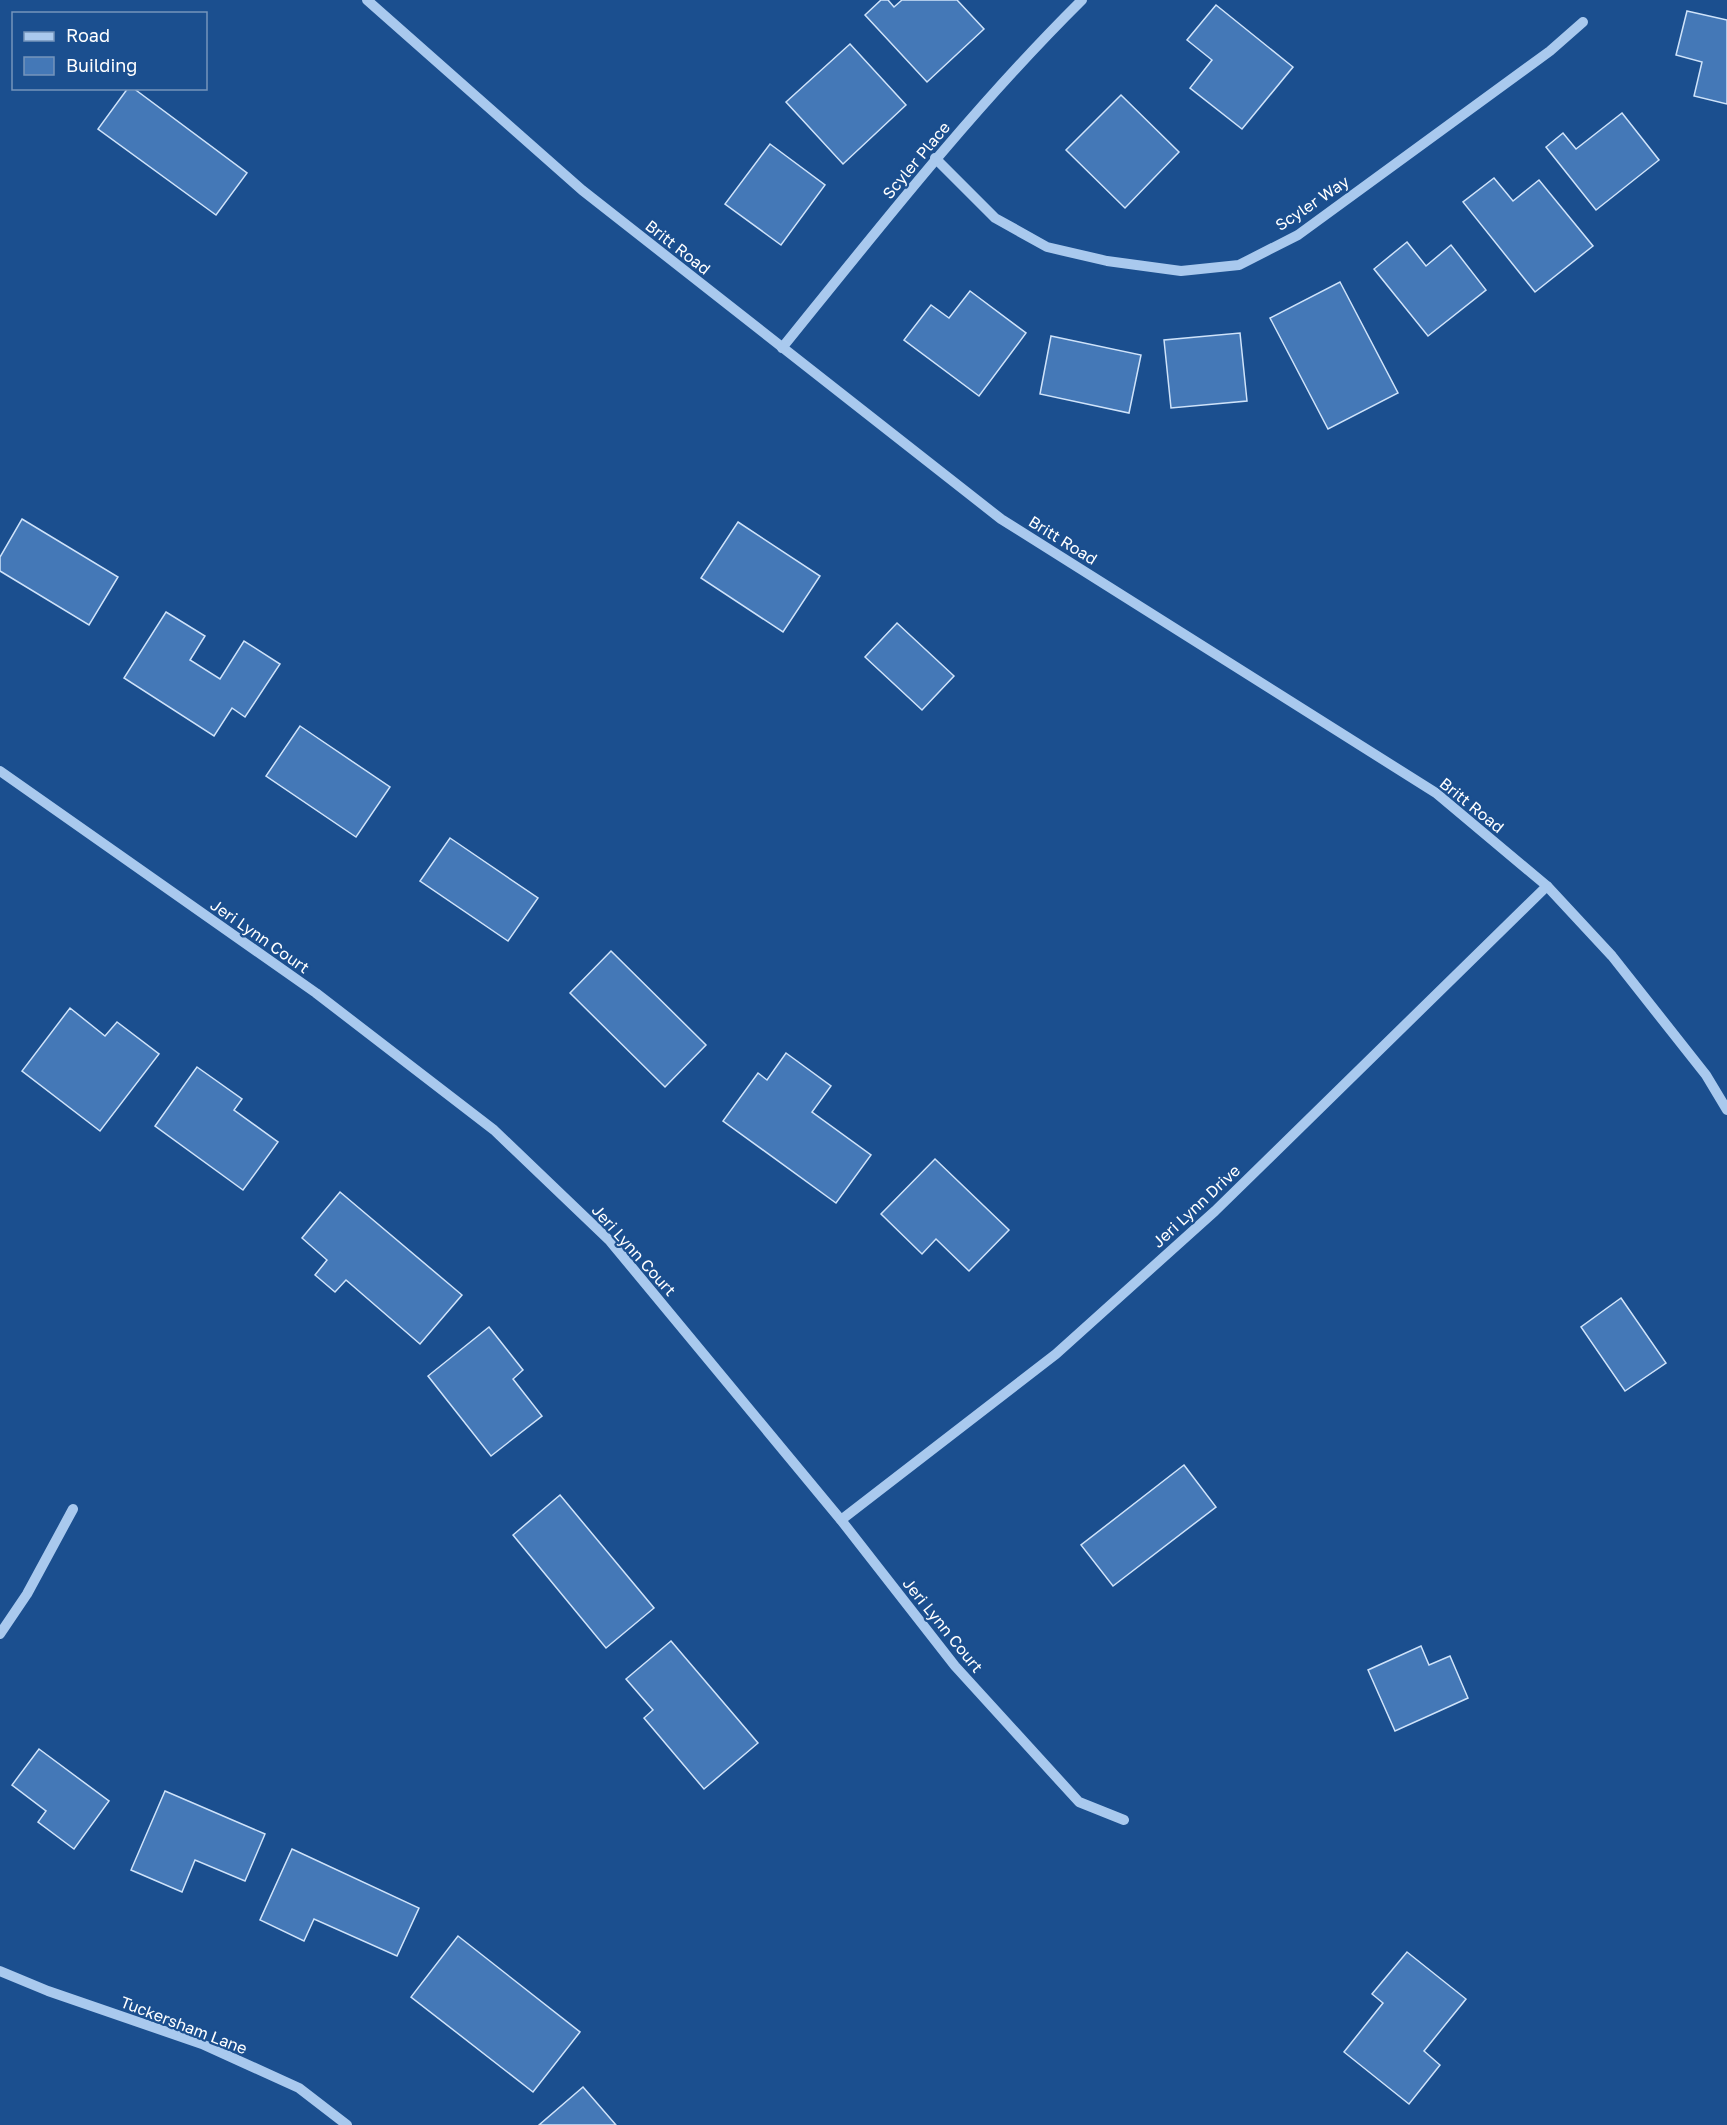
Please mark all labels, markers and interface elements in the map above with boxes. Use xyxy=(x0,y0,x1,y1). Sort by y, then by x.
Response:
legend xyxy=(12,12,207,90)
text: Road xyxy=(66,24,110,46)
text: Building xyxy=(66,54,137,76)
street label: Scyler Place xyxy=(878,117,954,203)
street label: Scyler Way xyxy=(1271,171,1353,235)
street label: Britt Road xyxy=(641,215,715,279)
street label: Britt Road xyxy=(1025,511,1101,569)
street label: Britt Road xyxy=(1436,773,1508,837)
street label: Jeri Lynn Court xyxy=(207,894,313,978)
street label: Jeri Lynn Drive xyxy=(1148,1160,1244,1252)
street label: Jeri Lynn Court xyxy=(588,1200,680,1300)
street label: Jeri Lynn Court xyxy=(899,1574,987,1676)
street label: Tuckersham Lane xyxy=(118,1992,250,2058)

